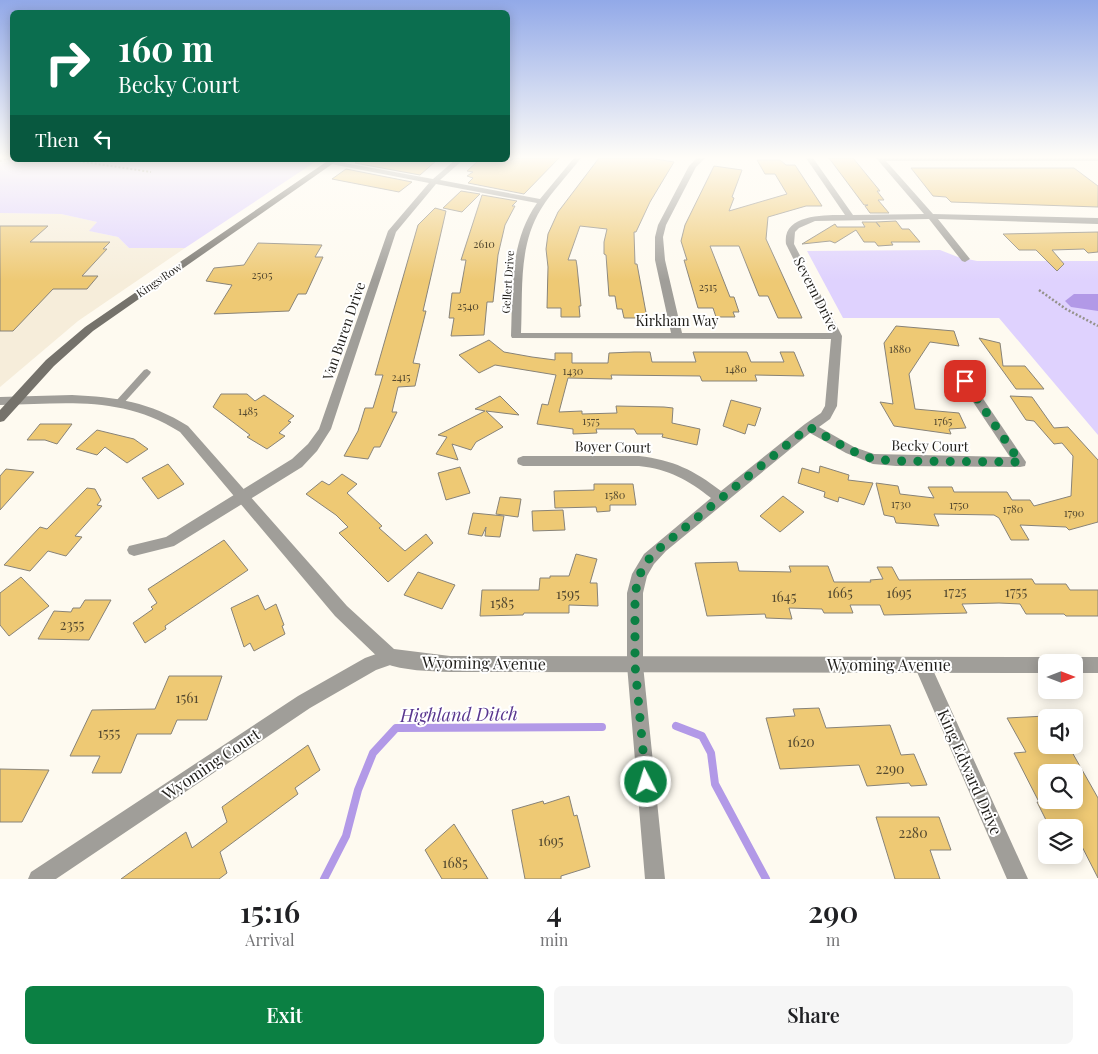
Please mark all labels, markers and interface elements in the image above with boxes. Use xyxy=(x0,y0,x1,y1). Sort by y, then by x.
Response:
text: 160 m xyxy=(118,24,213,71)
icon: right xyxy=(35,30,100,95)
text: Becky Court xyxy=(118,69,239,99)
icon: left xyxy=(89,125,117,153)
text: Then xyxy=(35,126,79,152)
house number: 2610 xyxy=(473,236,495,251)
street label: Gellert Drive xyxy=(498,249,517,314)
street label: Severn Drive xyxy=(790,253,843,334)
street label: Kings Row xyxy=(133,259,185,300)
house number: 2505 xyxy=(252,267,273,282)
street label: Van Buren Drive xyxy=(317,279,369,383)
house number: 2515 xyxy=(699,279,718,294)
house number: 2540 xyxy=(457,298,479,313)
street label: Kirkham Way xyxy=(635,311,719,330)
house number: 1880 xyxy=(889,341,911,356)
pin xyxy=(944,360,986,402)
house number: 1480 xyxy=(725,361,747,376)
house number: 1430 xyxy=(563,363,584,378)
icon: arrive xyxy=(951,367,979,395)
house number: 2415 xyxy=(391,369,411,384)
house number: 1485 xyxy=(238,403,258,418)
house number: 1575 xyxy=(582,413,600,428)
house number: 1765 xyxy=(934,413,953,428)
street label: Becky Court xyxy=(891,435,970,456)
street label: Boyer Court xyxy=(575,436,652,457)
house number: 1580 xyxy=(605,487,626,502)
house number: 1730 xyxy=(891,496,911,511)
house number: 1750 xyxy=(949,497,969,512)
house number: 1780 xyxy=(1003,501,1024,516)
house number: 1790 xyxy=(1064,505,1085,520)
house number: 1725 xyxy=(943,582,967,601)
house number: 1755 xyxy=(1005,582,1027,601)
house number: 1665 xyxy=(827,583,853,602)
house number: 1695 xyxy=(886,583,912,602)
house number: 1595 xyxy=(556,584,580,603)
house number: 1645 xyxy=(771,587,797,606)
house number: 1585 xyxy=(490,593,514,612)
house number: 2355 xyxy=(60,615,85,634)
street label: Wyoming Avenue xyxy=(421,651,546,674)
street label: Wyoming Avenue xyxy=(826,654,951,675)
north arrow xyxy=(1038,654,1082,699)
map controls xyxy=(1038,654,1083,864)
house number: 1561 xyxy=(175,688,199,707)
water label: Highland Ditch xyxy=(399,701,518,727)
street label: King Edward Drive xyxy=(933,706,1008,838)
button: sound xyxy=(1038,709,1083,754)
house number: 1555 xyxy=(98,723,120,742)
street label: Wyoming Court xyxy=(157,723,264,805)
house number: 1620 xyxy=(787,732,815,751)
position arrow xyxy=(619,755,671,807)
house number: 2290 xyxy=(876,759,904,778)
button: search xyxy=(1038,764,1083,809)
button: layers xyxy=(1038,819,1083,864)
house number: 2280 xyxy=(898,823,928,842)
house number: 1695 xyxy=(538,831,564,850)
house number: 1685 xyxy=(442,853,468,872)
text: 15:16 xyxy=(240,891,300,931)
text: 4 xyxy=(546,891,562,931)
text: 290 xyxy=(808,891,858,931)
text: Arrival xyxy=(245,929,295,950)
text: min xyxy=(540,929,568,950)
text: m xyxy=(826,929,840,950)
button: Exit xyxy=(25,986,544,1044)
button: Share xyxy=(554,986,1073,1044)

